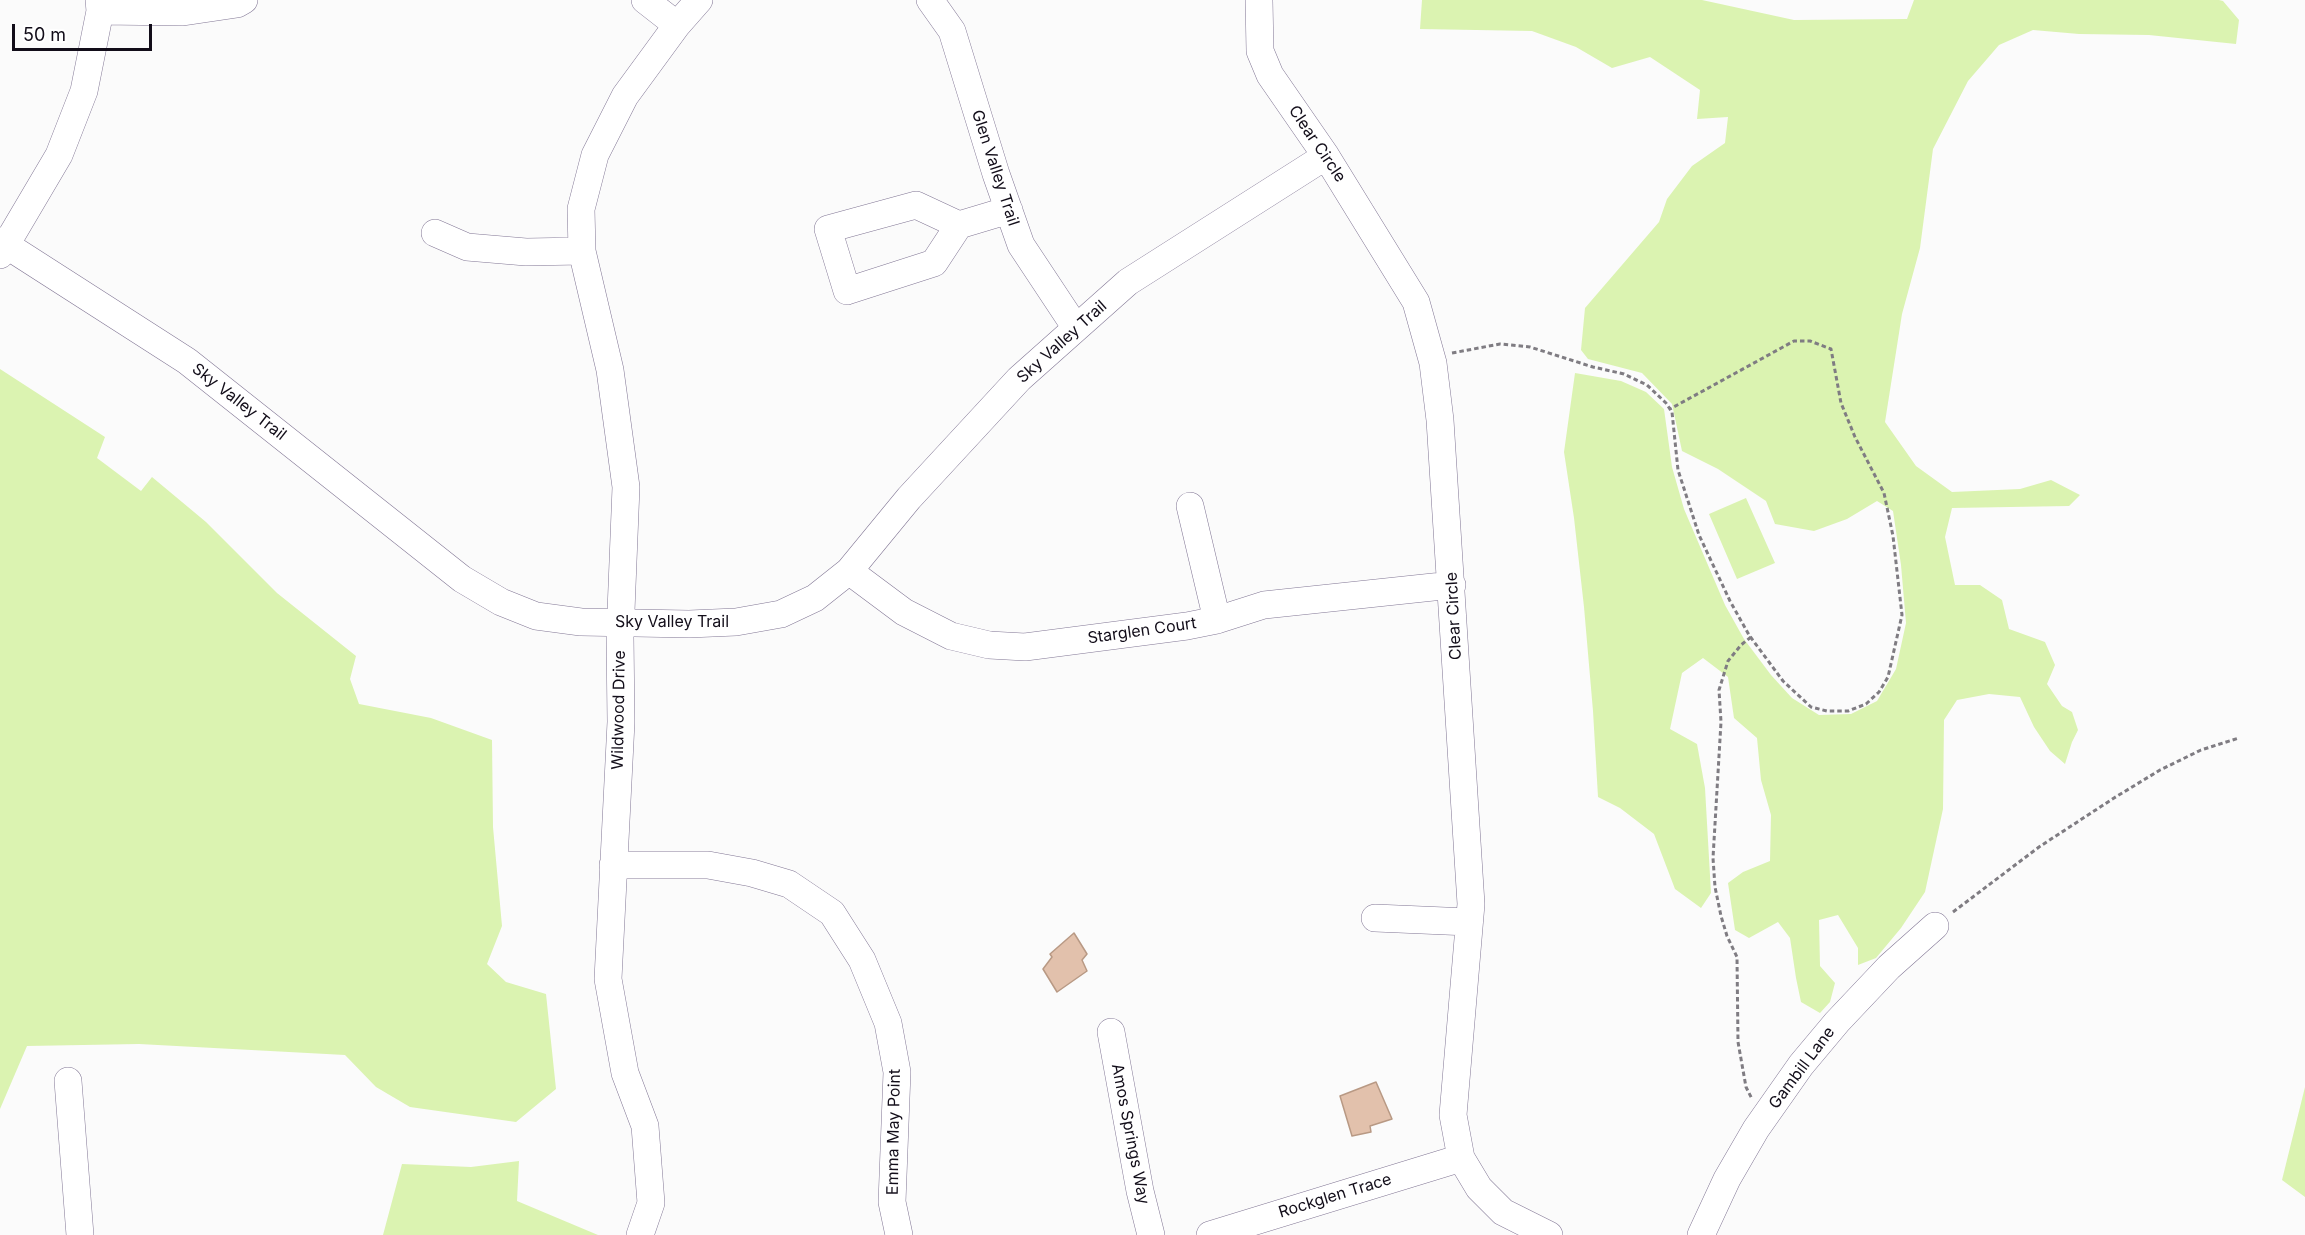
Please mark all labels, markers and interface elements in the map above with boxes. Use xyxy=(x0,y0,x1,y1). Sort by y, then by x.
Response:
scale bar xyxy=(15,12,154,50)
text: 50 m xyxy=(23,24,66,45)
street label: Clear Circle xyxy=(1284,102,1350,186)
street label: Glen Valley Trail xyxy=(967,108,1023,228)
street label: Sky Valley Trail xyxy=(1013,297,1111,387)
street label: Sky Valley Trail xyxy=(188,359,290,445)
street label: Clear Circle xyxy=(1442,571,1466,661)
street label: Sky Valley Trail xyxy=(615,612,729,632)
street label: Starglen Court xyxy=(1086,614,1198,648)
street label: Wildwood Drive xyxy=(608,650,630,770)
street label: Gambill Lane xyxy=(1765,1023,1839,1113)
street label: Amos Springs Way xyxy=(1107,1062,1153,1206)
street label: Emma May Point xyxy=(883,1069,905,1195)
street label: Rockglen Trace xyxy=(1276,1170,1394,1222)

